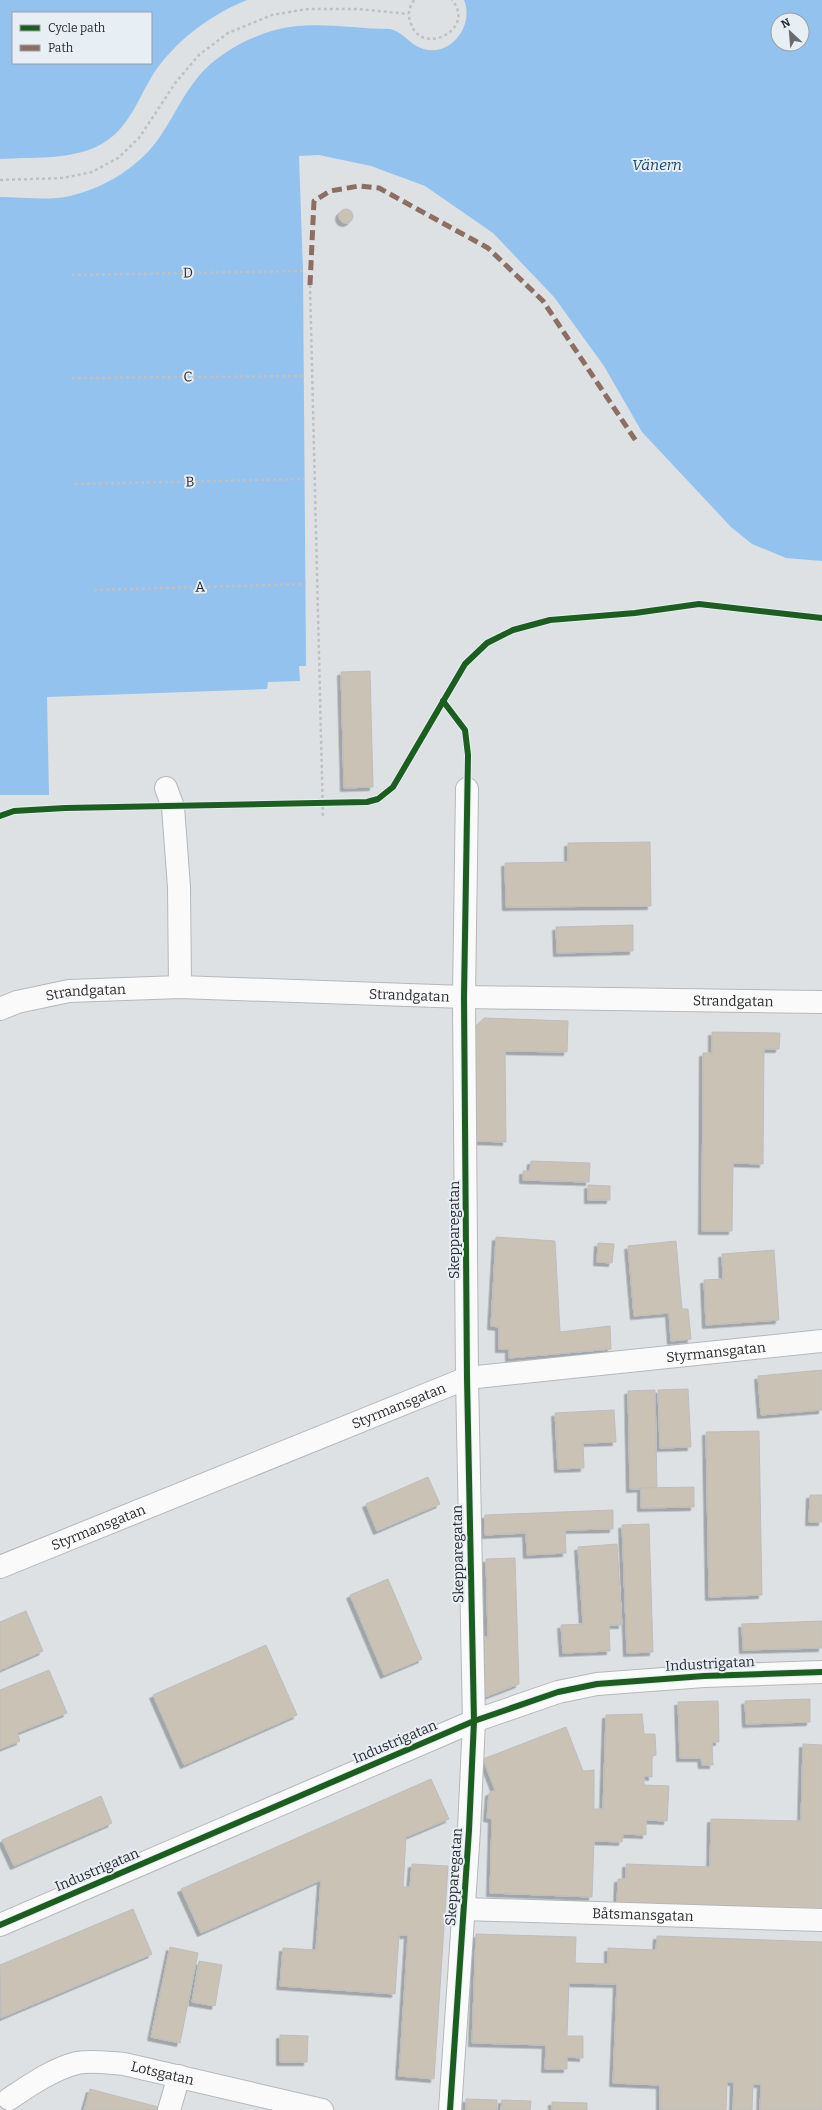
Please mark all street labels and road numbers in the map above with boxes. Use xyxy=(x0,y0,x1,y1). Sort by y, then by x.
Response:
street label: D xyxy=(183,264,193,282)
street label: C xyxy=(183,368,193,386)
street label: B xyxy=(185,473,195,491)
street label: A xyxy=(195,578,205,596)
street label: Strandgatan xyxy=(44,980,126,1004)
street label: Strandgatan xyxy=(369,985,450,1005)
street label: Strandgatan xyxy=(693,992,774,1010)
street label: Skepparegatan xyxy=(446,1181,463,1279)
street label: Styrmansgatan xyxy=(665,1338,767,1366)
street label: Styrmansgatan xyxy=(349,1379,448,1432)
street label: Styrmansgatan xyxy=(49,1501,148,1554)
street label: Skepparegatan xyxy=(449,1505,467,1603)
street label: Industrigatan xyxy=(665,1653,755,1675)
street label: Industrigatan xyxy=(350,1717,440,1767)
street label: Skepparegatan xyxy=(442,1827,466,1927)
street label: Industrigatan xyxy=(52,1845,142,1895)
street label: Båtsmansgatan xyxy=(592,1904,694,1925)
street label: Lotsgatan xyxy=(129,2057,196,2089)

